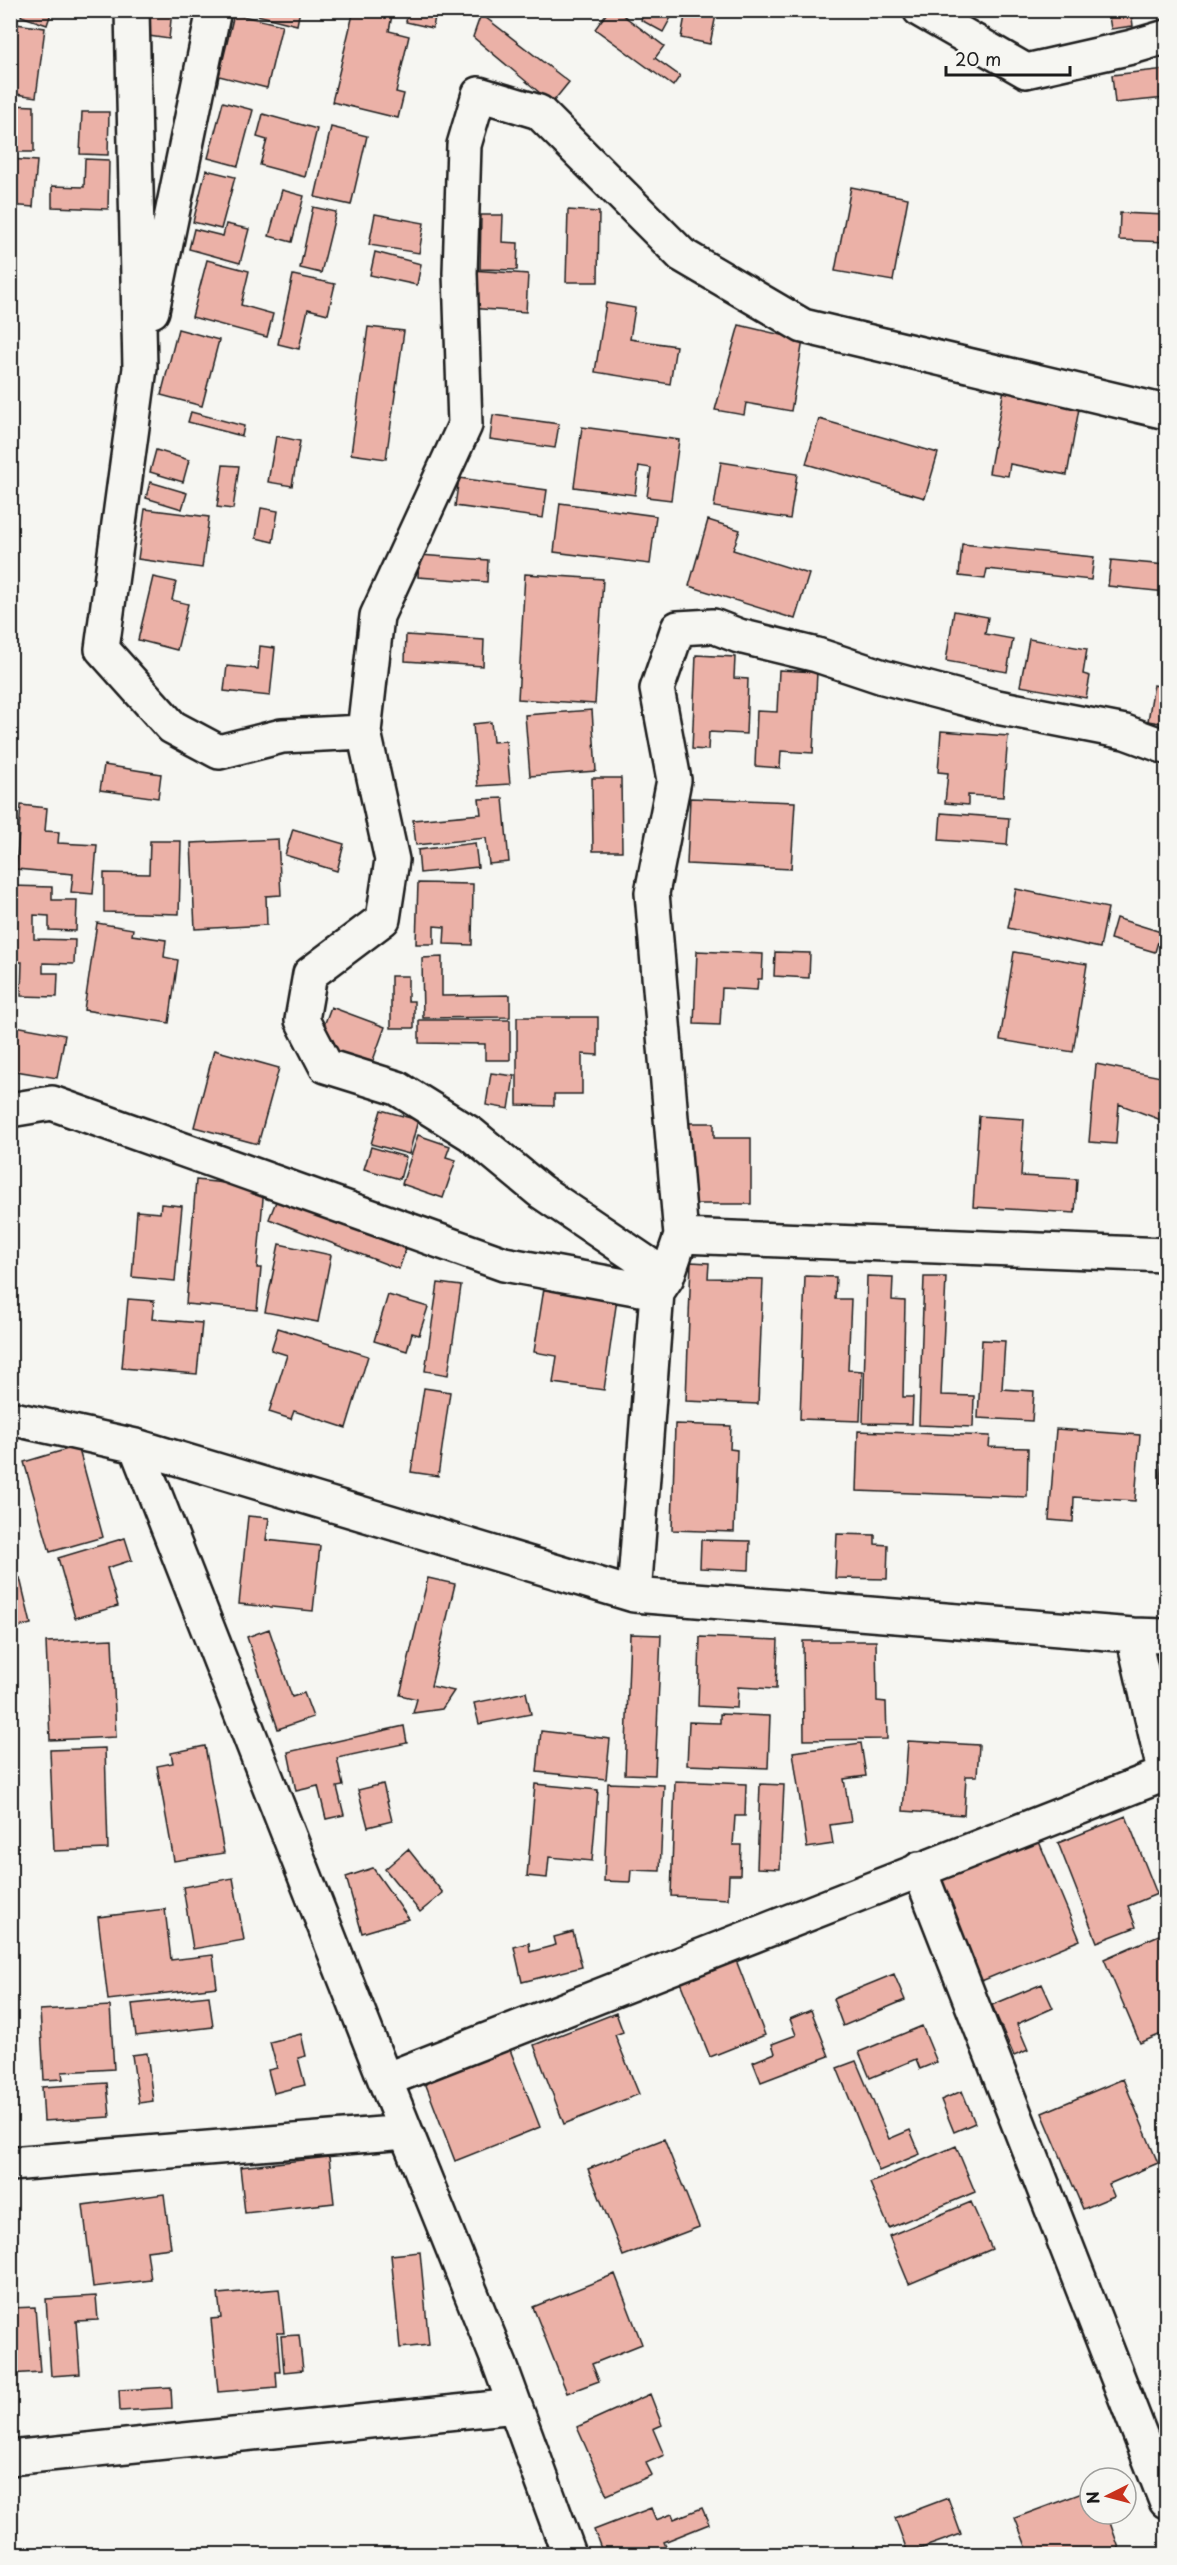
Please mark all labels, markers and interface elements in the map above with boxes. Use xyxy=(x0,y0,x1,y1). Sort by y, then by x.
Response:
scale bar xyxy=(946,39,1070,77)
text: 20 m xyxy=(955,45,1001,72)
north arrow xyxy=(1078,2466,1138,2526)
text: N xyxy=(1079,2490,1105,2505)

